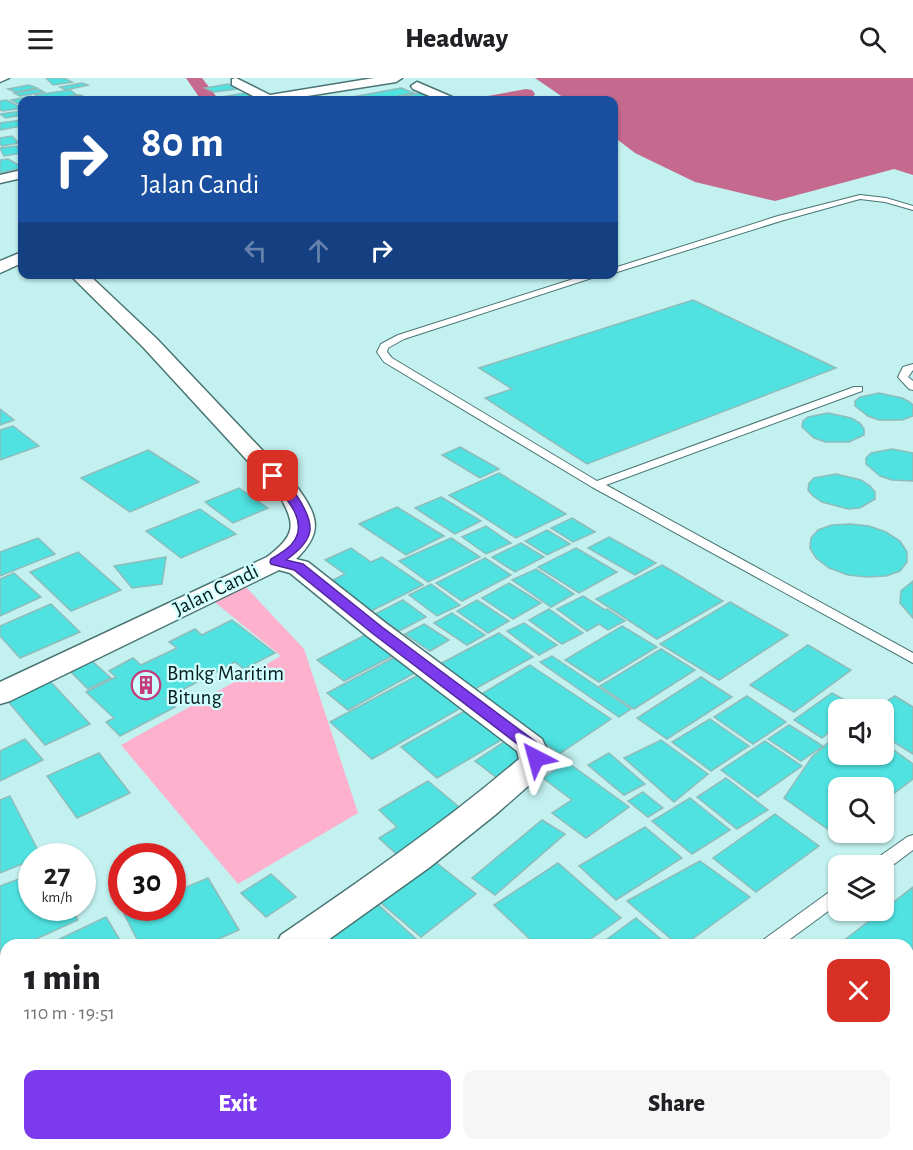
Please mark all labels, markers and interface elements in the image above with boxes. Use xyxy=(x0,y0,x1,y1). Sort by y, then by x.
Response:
icon: menu xyxy=(24,23,57,56)
icon: search xyxy=(856,23,889,56)
text: Headway xyxy=(405,25,508,52)
icon: right xyxy=(42,120,120,198)
text: 80 m xyxy=(141,122,224,164)
text: Jalan Candi xyxy=(141,171,259,198)
icon: left xyxy=(239,234,272,267)
icon: ahead xyxy=(302,234,335,267)
icon: right xyxy=(365,234,398,267)
pin xyxy=(247,450,298,501)
icon: arrive xyxy=(256,459,289,492)
street label: Jalan Candi xyxy=(170,560,262,620)
place label: Bmkg Maritim Bitung xyxy=(167,663,284,708)
building icon: Bmkg Maritim Bitung xyxy=(130,669,162,701)
map controls xyxy=(828,699,894,921)
button: sound xyxy=(828,699,894,765)
position arrow xyxy=(504,726,568,790)
button: search xyxy=(828,777,894,843)
speed limit sign: 30 xyxy=(108,843,186,921)
button: layers xyxy=(828,855,894,921)
text: 27 xyxy=(43,860,71,890)
text: km/h xyxy=(42,890,72,905)
button: close xyxy=(827,959,890,1022)
text: 1 min xyxy=(24,960,101,996)
text: 110 m · 19:51 xyxy=(24,1003,115,1023)
button: Exit xyxy=(24,1070,451,1139)
button: Share xyxy=(463,1070,890,1139)

